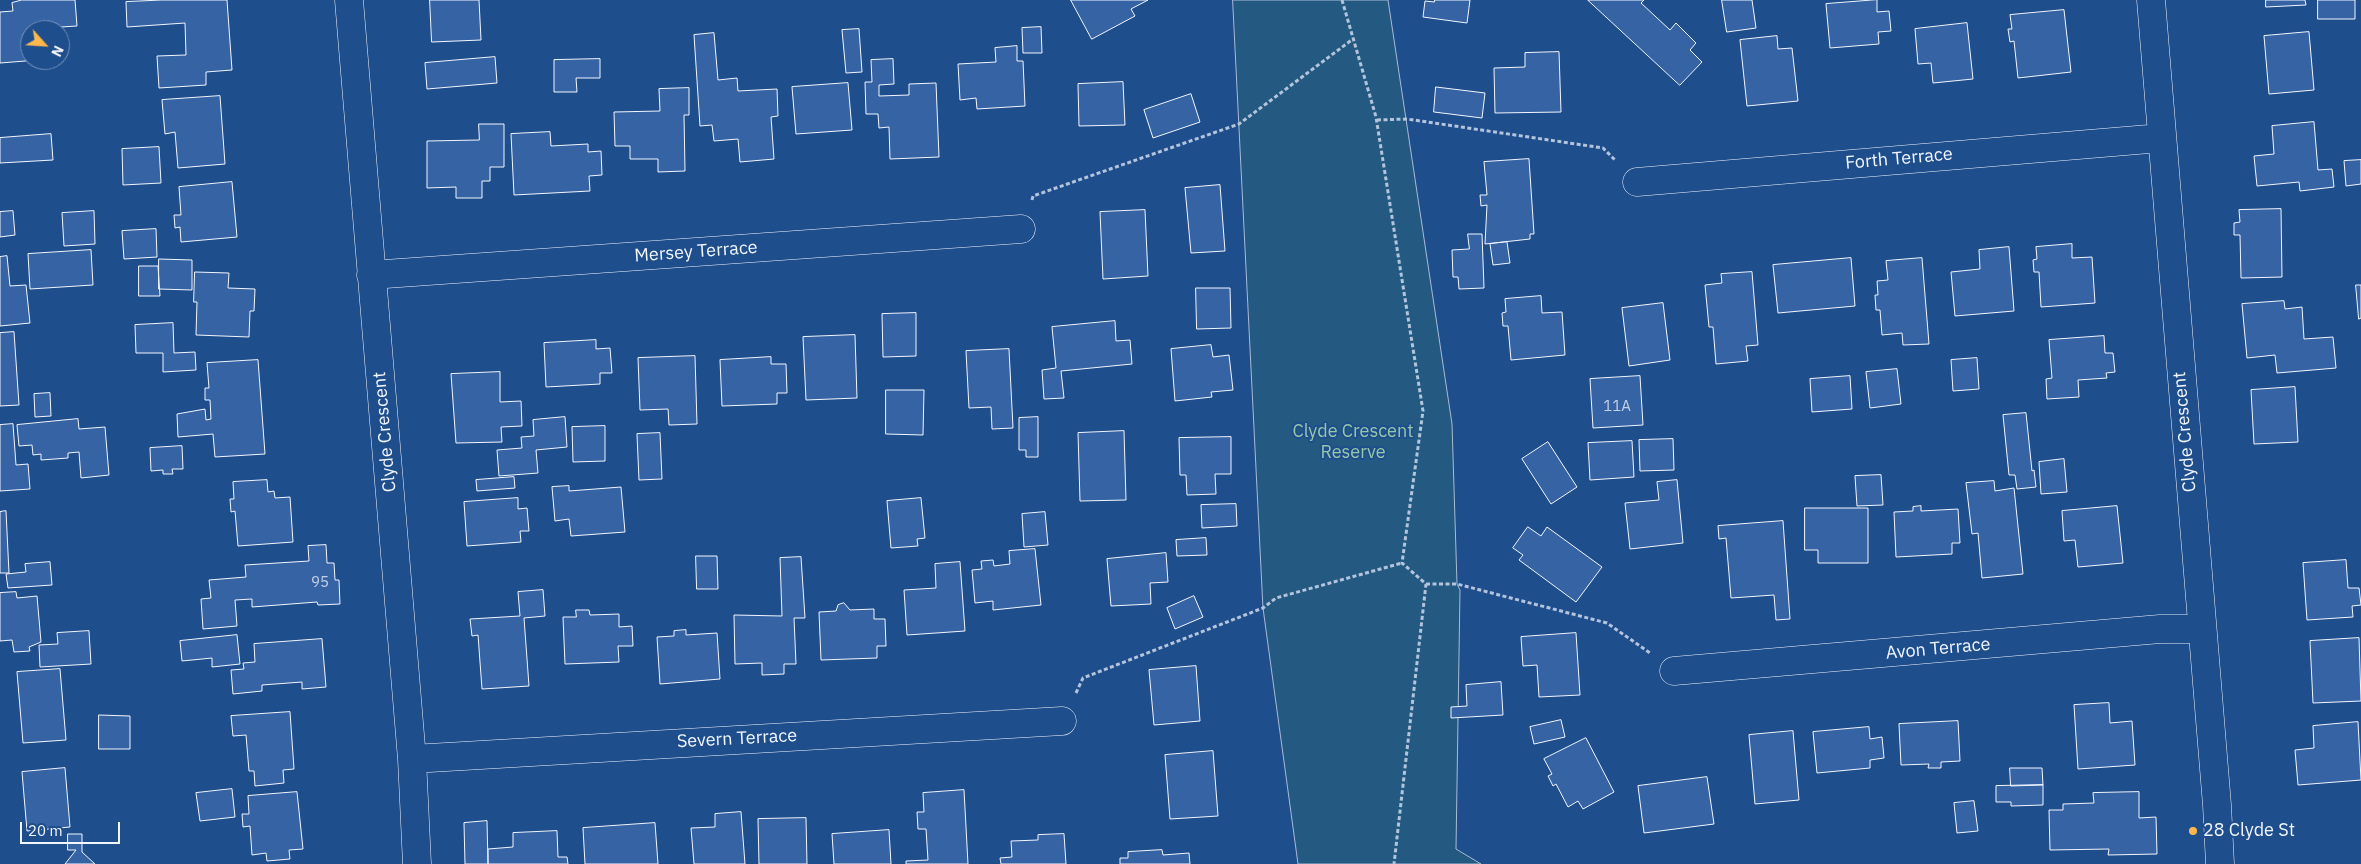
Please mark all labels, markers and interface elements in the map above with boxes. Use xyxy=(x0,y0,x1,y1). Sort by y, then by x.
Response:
north arrow xyxy=(20,20,70,70)
text: N xyxy=(47,43,68,60)
street label: Forth Terrace xyxy=(1844,144,1954,174)
street label: Mersey Terrace xyxy=(634,237,758,267)
street label: Clyde Crescent xyxy=(369,371,401,493)
street label: Clyde Crescent xyxy=(2169,371,2201,493)
house number: 11A xyxy=(1603,398,1631,416)
park label: Clyde Crescent Reserve xyxy=(1292,421,1414,464)
house number: 95 xyxy=(311,574,329,592)
street label: Avon Terrace xyxy=(1885,634,1991,664)
street label: Severn Terrace xyxy=(676,725,798,753)
scale bar xyxy=(22,812,122,844)
place label: 28 Clyde St xyxy=(2203,820,2295,842)
text: 20 m xyxy=(28,821,63,840)
marker: 28 Clyde St xyxy=(2187,825,2199,837)

